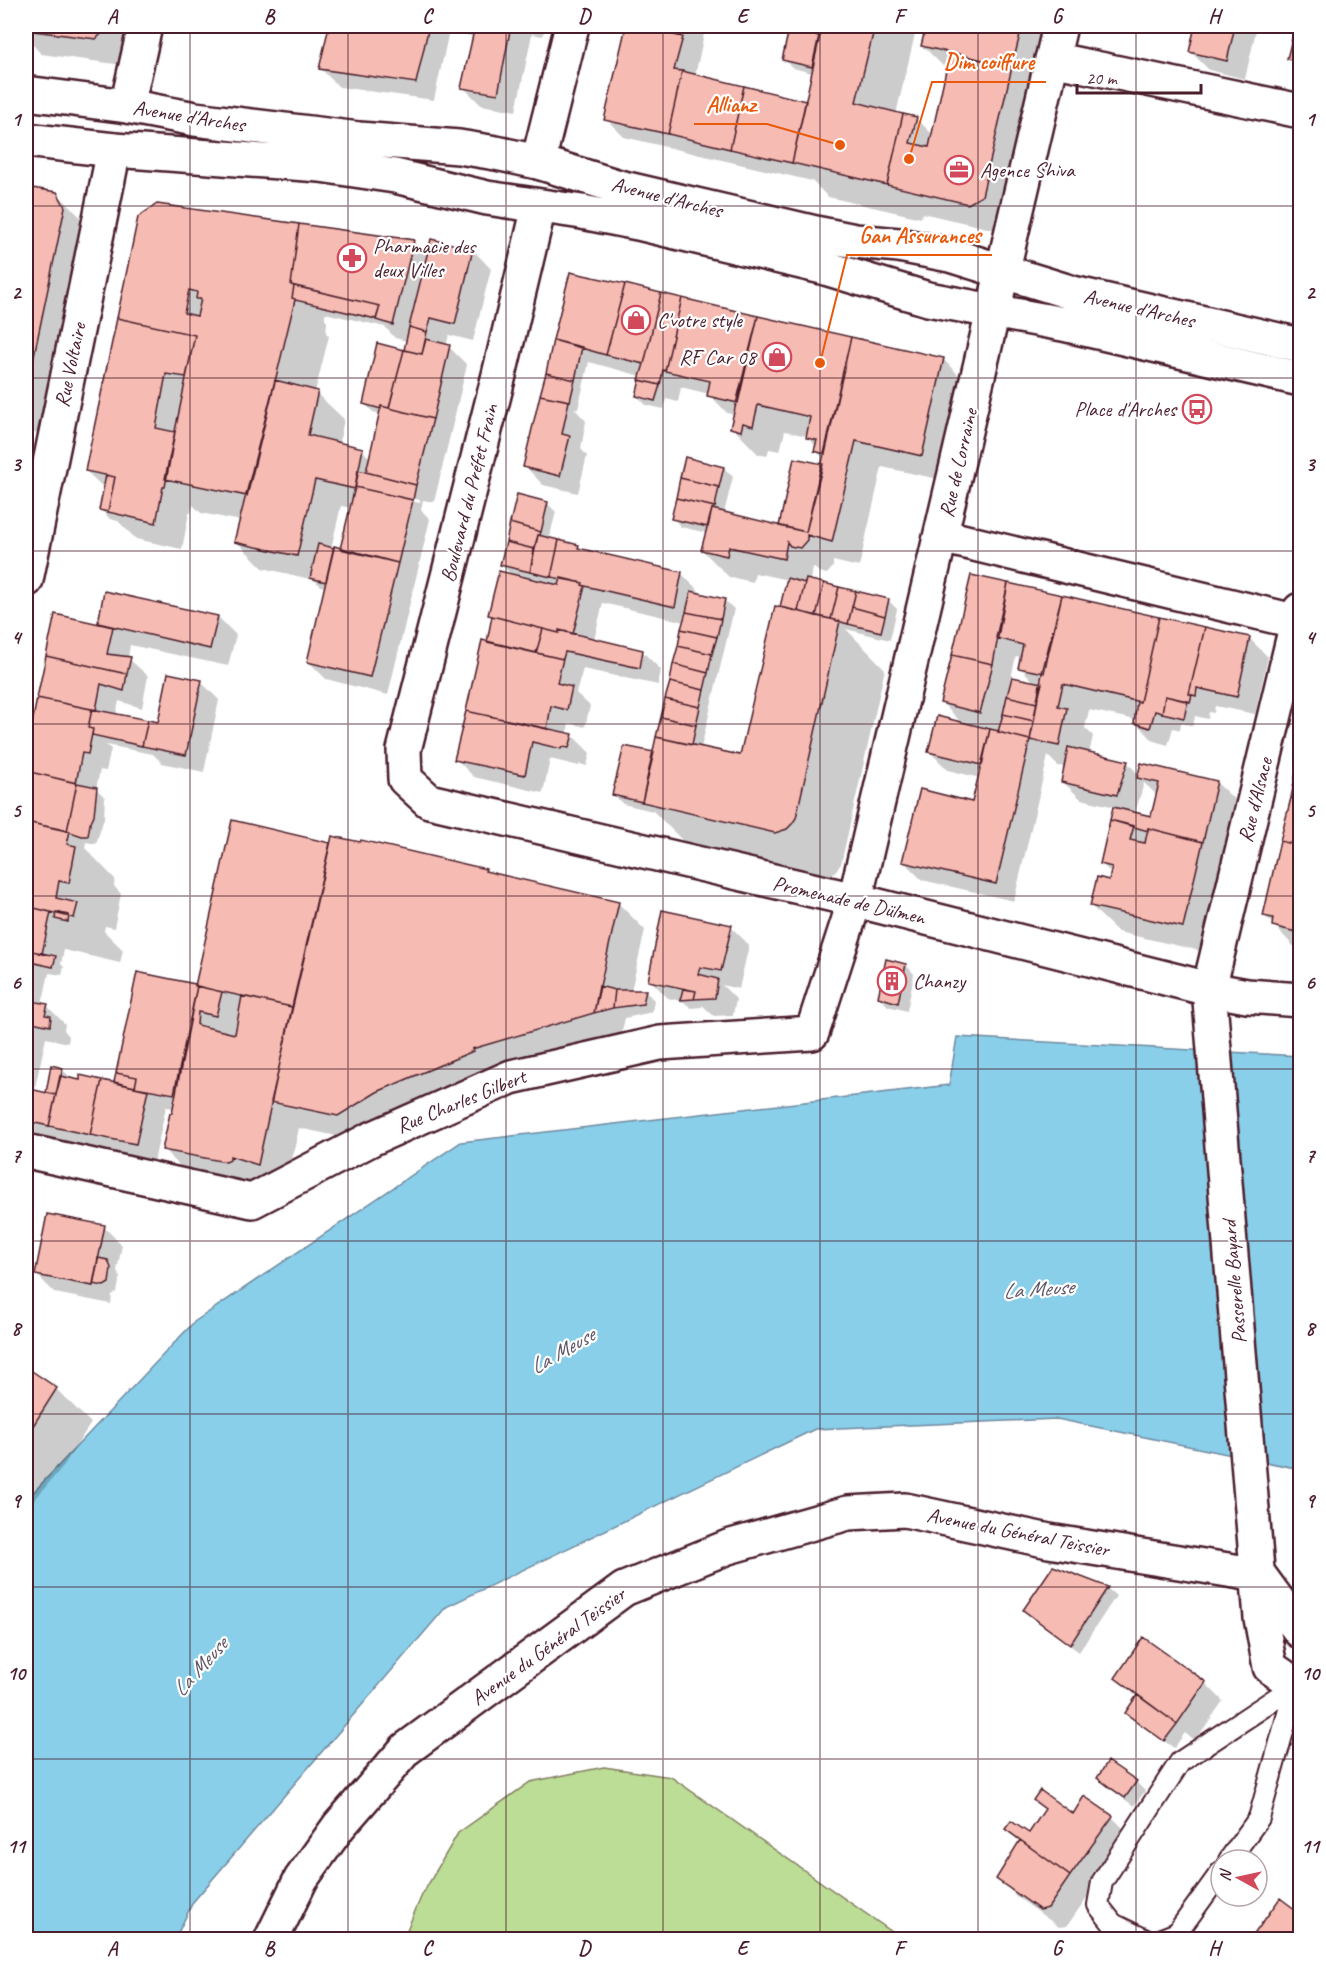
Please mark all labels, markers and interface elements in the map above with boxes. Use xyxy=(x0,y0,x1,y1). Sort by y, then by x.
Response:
text: A xyxy=(107,4,119,29)
text: B xyxy=(264,4,276,29)
text: C xyxy=(422,4,434,29)
text: D xyxy=(578,4,592,29)
text: E xyxy=(737,4,751,29)
text: F xyxy=(894,4,908,29)
text: G xyxy=(1052,4,1065,29)
text: H xyxy=(1208,4,1223,29)
callout: Dim coiffure xyxy=(932,42,1046,82)
text: Dim coiffure xyxy=(944,48,1036,76)
scale bar xyxy=(1077,57,1202,95)
text: 20 m xyxy=(1086,67,1119,89)
callout: Allianz xyxy=(694,84,767,124)
text: Allianz xyxy=(706,91,759,119)
street label: Avenue d'Arches xyxy=(131,94,249,138)
text: 1 xyxy=(12,107,23,132)
text: 1 xyxy=(1306,107,1317,132)
office icon: Agence Shiva xyxy=(943,154,975,186)
place label: Agence Shiva xyxy=(980,157,1076,183)
street label: Avenue d'Arches xyxy=(609,171,727,224)
callout: Gan Assurances xyxy=(847,215,992,255)
text: Gan Assurances xyxy=(859,222,983,250)
place label: Pharmacie des deux Villes xyxy=(373,233,477,283)
pharmacy icon: Pharmacie des deux Villes xyxy=(336,242,368,274)
text: 2 xyxy=(12,280,23,305)
text: 2 xyxy=(1306,280,1317,305)
street label: Avenue d'Arches xyxy=(1081,283,1199,334)
shop icon: C'votre style xyxy=(620,304,652,336)
place label: C'votre style xyxy=(657,307,743,333)
street label: Rue Voltaire xyxy=(48,319,92,409)
shop icon: RF Car 08 xyxy=(761,341,793,373)
place label: RF Car 08 xyxy=(679,344,759,370)
bus stop icon: Place d'Arches xyxy=(1181,393,1213,425)
place label: Place d'Arches xyxy=(1075,396,1178,422)
street label: Boulevard du Préfet Frain xyxy=(434,401,504,585)
street label: Rue de Lorraine xyxy=(933,404,984,520)
text: 3 xyxy=(12,452,23,477)
text: 3 xyxy=(1306,452,1317,477)
text: 4 xyxy=(12,625,24,650)
text: 4 xyxy=(1306,625,1318,650)
street label: Rue d'Alsace xyxy=(1232,754,1278,845)
text: 5 xyxy=(12,798,23,823)
text: 5 xyxy=(1306,798,1317,823)
street label: Promenade de Dülmen xyxy=(770,870,929,930)
building icon: Chanzy xyxy=(876,965,908,997)
place label: Chanzy xyxy=(913,968,967,994)
text: 6 xyxy=(11,970,22,995)
text: 6 xyxy=(1305,970,1316,995)
street label: Rue Charles Gilbert xyxy=(393,1062,531,1139)
text: 7 xyxy=(12,1143,23,1168)
text: 7 xyxy=(1306,1143,1317,1168)
street label: Passerelle Bayard xyxy=(1215,1216,1252,1345)
water label: La Meuse xyxy=(1002,1272,1078,1305)
text: 8 xyxy=(12,1316,24,1341)
text: 8 xyxy=(1306,1316,1318,1341)
water label: La Meuse xyxy=(525,1319,603,1381)
text: 9 xyxy=(12,1488,23,1513)
text: 9 xyxy=(1306,1488,1317,1513)
street label: Avenue du Général Teissier xyxy=(925,1502,1113,1563)
street label: Avenue du Général Teissier xyxy=(466,1580,632,1711)
water label: La Meuse xyxy=(166,1629,236,1702)
text: 10 xyxy=(7,1661,27,1686)
text: 10 xyxy=(1301,1661,1321,1686)
text: 11 xyxy=(7,1834,27,1859)
text: 11 xyxy=(1301,1834,1321,1859)
north arrow xyxy=(1209,1848,1269,1908)
text: N xyxy=(1215,1867,1236,1882)
text: A xyxy=(107,1936,119,1961)
text: B xyxy=(264,1936,276,1961)
text: C xyxy=(422,1936,434,1961)
text: D xyxy=(578,1936,592,1961)
text: E xyxy=(737,1936,751,1961)
text: F xyxy=(894,1936,908,1961)
text: G xyxy=(1052,1936,1065,1961)
text: H xyxy=(1208,1936,1223,1961)

